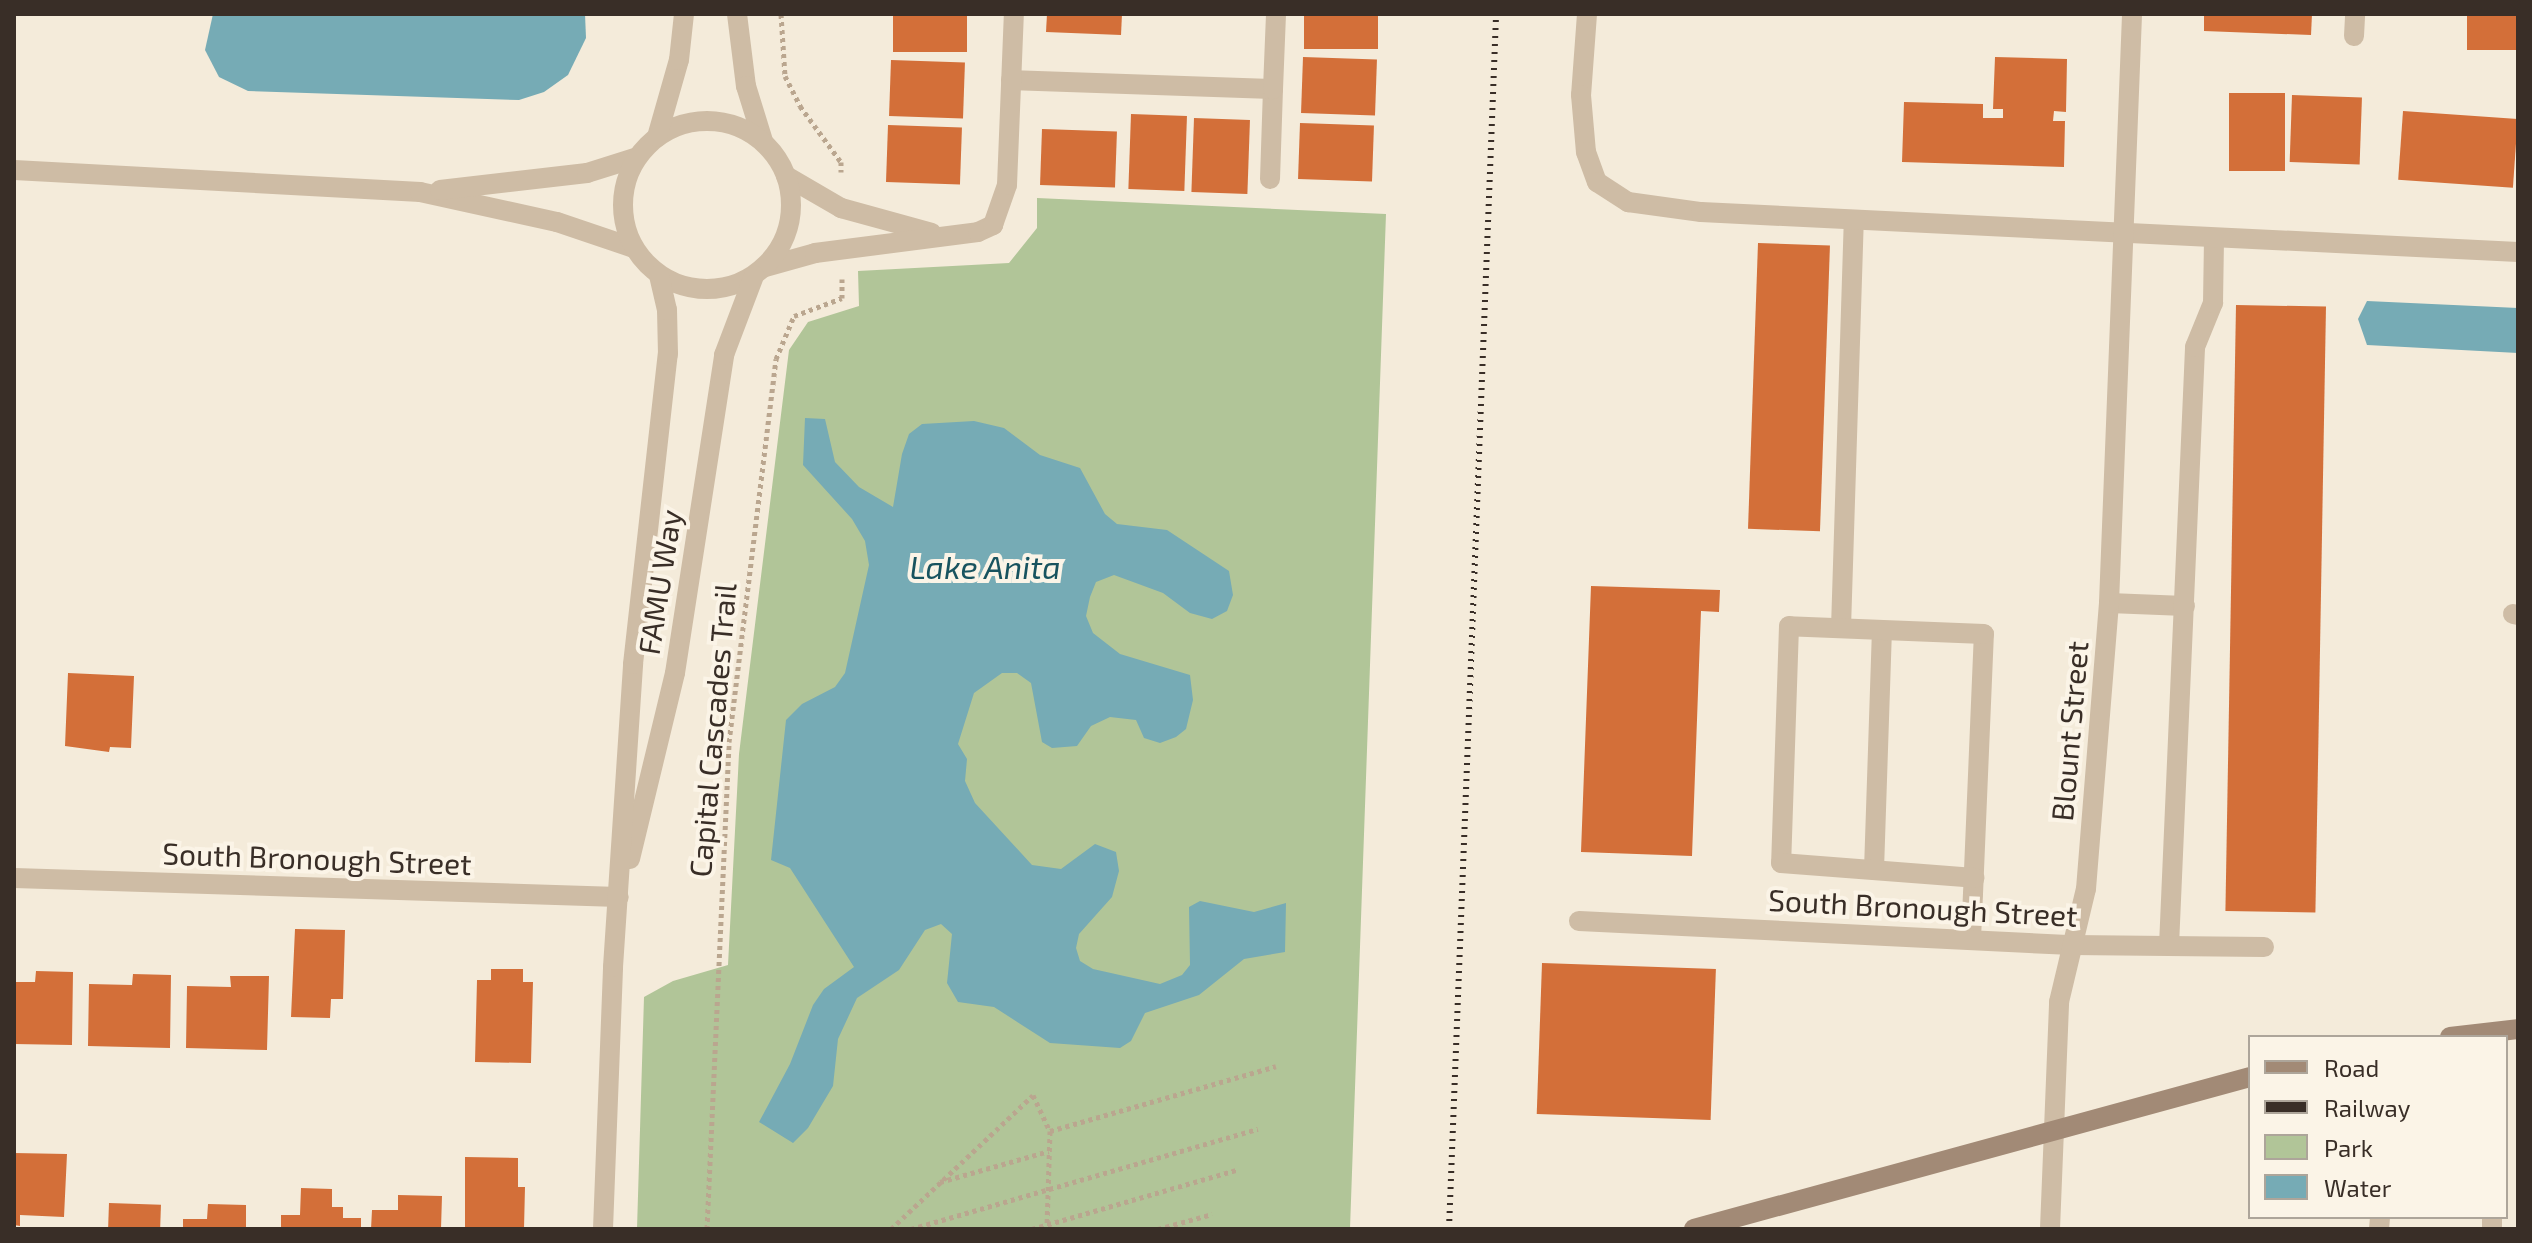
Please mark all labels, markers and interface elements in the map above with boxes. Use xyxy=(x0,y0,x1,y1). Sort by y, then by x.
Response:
street label: FAMU Way xyxy=(630,507,688,657)
water label: Lake Anita xyxy=(909,547,1061,585)
street label: Capital Cascades Trail xyxy=(681,581,743,879)
street label: Blount Street xyxy=(2043,639,2095,823)
street label: South Bronough Street xyxy=(162,835,472,881)
street label: South Bronough Street xyxy=(1767,881,2079,933)
legend xyxy=(2248,1035,2508,1219)
text: Road xyxy=(2324,1053,2379,1082)
text: Railway xyxy=(2324,1093,2410,1122)
text: Park xyxy=(2324,1133,2373,1162)
text: Water xyxy=(2324,1173,2391,1202)

